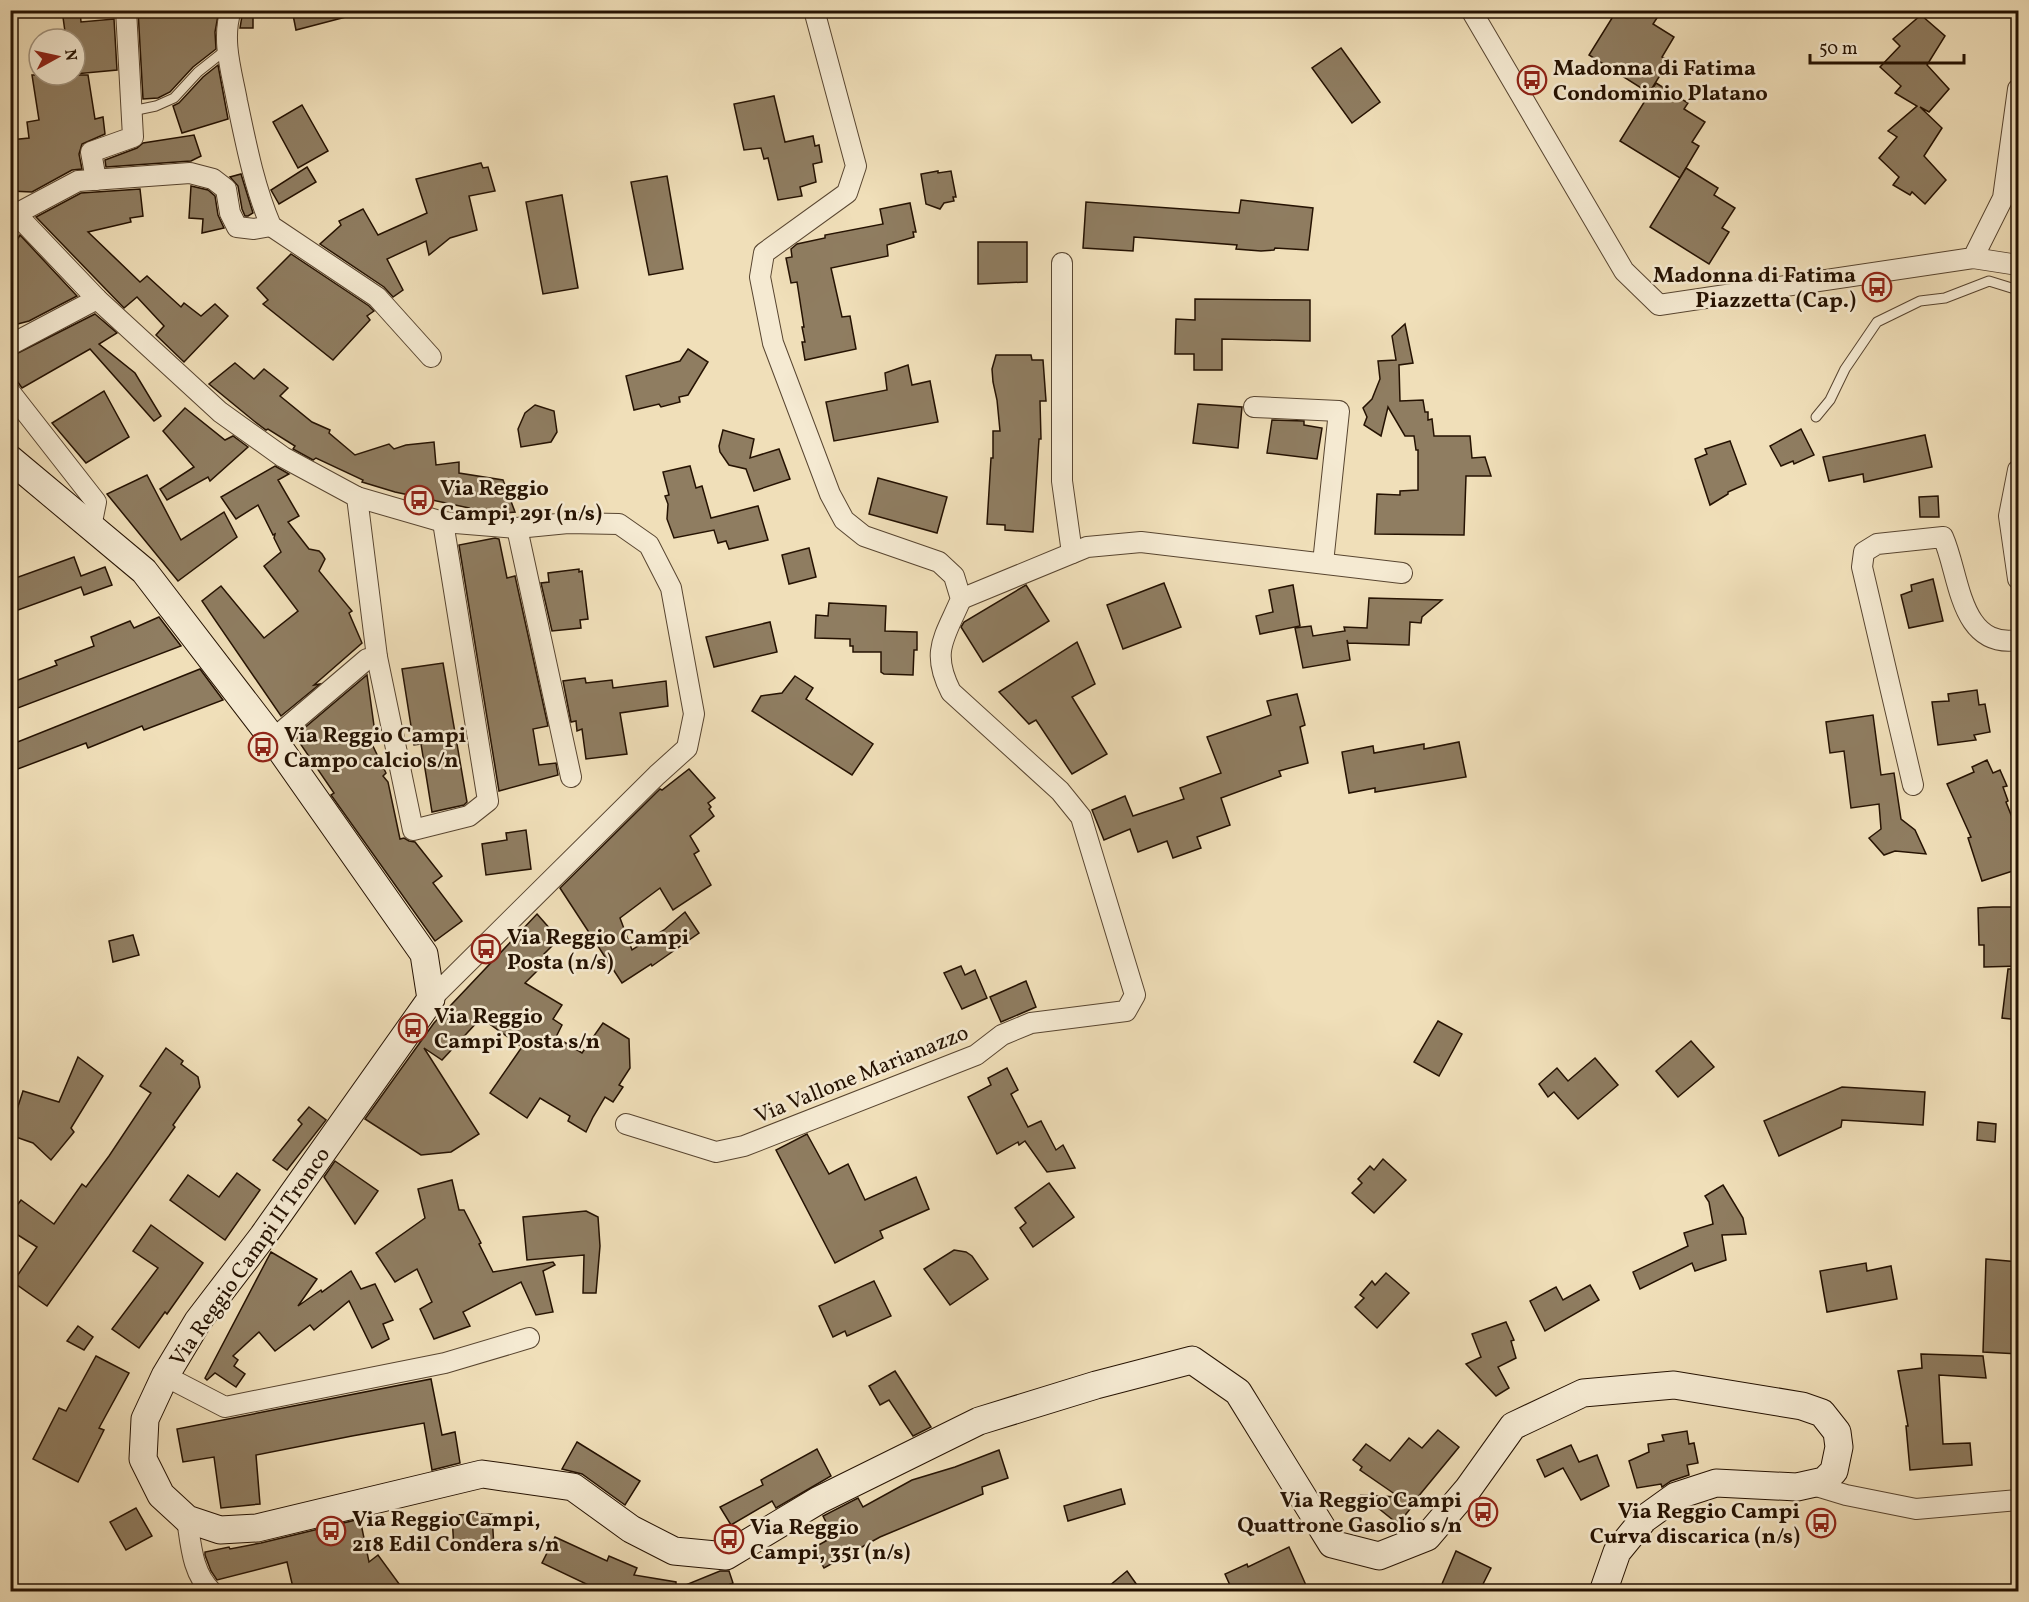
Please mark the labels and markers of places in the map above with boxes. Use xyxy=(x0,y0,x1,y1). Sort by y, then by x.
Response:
place label: Madonna di Fatima Condominio Platano xyxy=(1553,54,1768,110)
bus stop icon: Madonna di Fatima Condominio Platano xyxy=(1516,64,1548,96)
place label: Madonna di Fatima Piazzetta (Cap.) xyxy=(1653,261,1856,317)
bus stop icon: Madonna di Fatima Piazzetta (Cap.) xyxy=(1861,271,1893,303)
place label: Via Reggio Campi, 291 (n/s) xyxy=(440,474,602,530)
bus stop icon: Via Reggio Campi, 291 (n/s) xyxy=(403,484,435,516)
place label: Via Reggio Campi Campo calcio s/n xyxy=(284,721,467,777)
bus stop icon: Via Reggio Campi Campo calcio s/n xyxy=(247,731,279,763)
place label: Via Reggio Campi Posta (n/s) xyxy=(507,923,690,979)
bus stop icon: Via Reggio Campi Posta (n/s) xyxy=(470,933,502,965)
place label: Via Reggio Campi Posta s/n xyxy=(434,1002,600,1058)
bus stop icon: Via Reggio Campi Posta s/n xyxy=(397,1012,429,1044)
place label: Via Reggio Campi Quattrone Gasolio s/n xyxy=(1237,1486,1462,1542)
bus stop icon: Via Reggio Campi Quattrone Gasolio s/n xyxy=(1467,1496,1499,1528)
place label: Via Reggio Campi Curva discarica (n/s) xyxy=(1590,1497,1800,1553)
place label: Via Reggio Campi, 218 Edil Condera s/n xyxy=(352,1505,560,1561)
bus stop icon: Via Reggio Campi Curva discarica (n/s) xyxy=(1805,1507,1837,1539)
place label: Via Reggio Campi, 351 (n/s) xyxy=(750,1513,910,1569)
bus stop icon: Via Reggio Campi, 218 Edil Condera s/n xyxy=(315,1515,347,1547)
bus stop icon: Via Reggio Campi, 351 (n/s) xyxy=(713,1523,745,1555)

